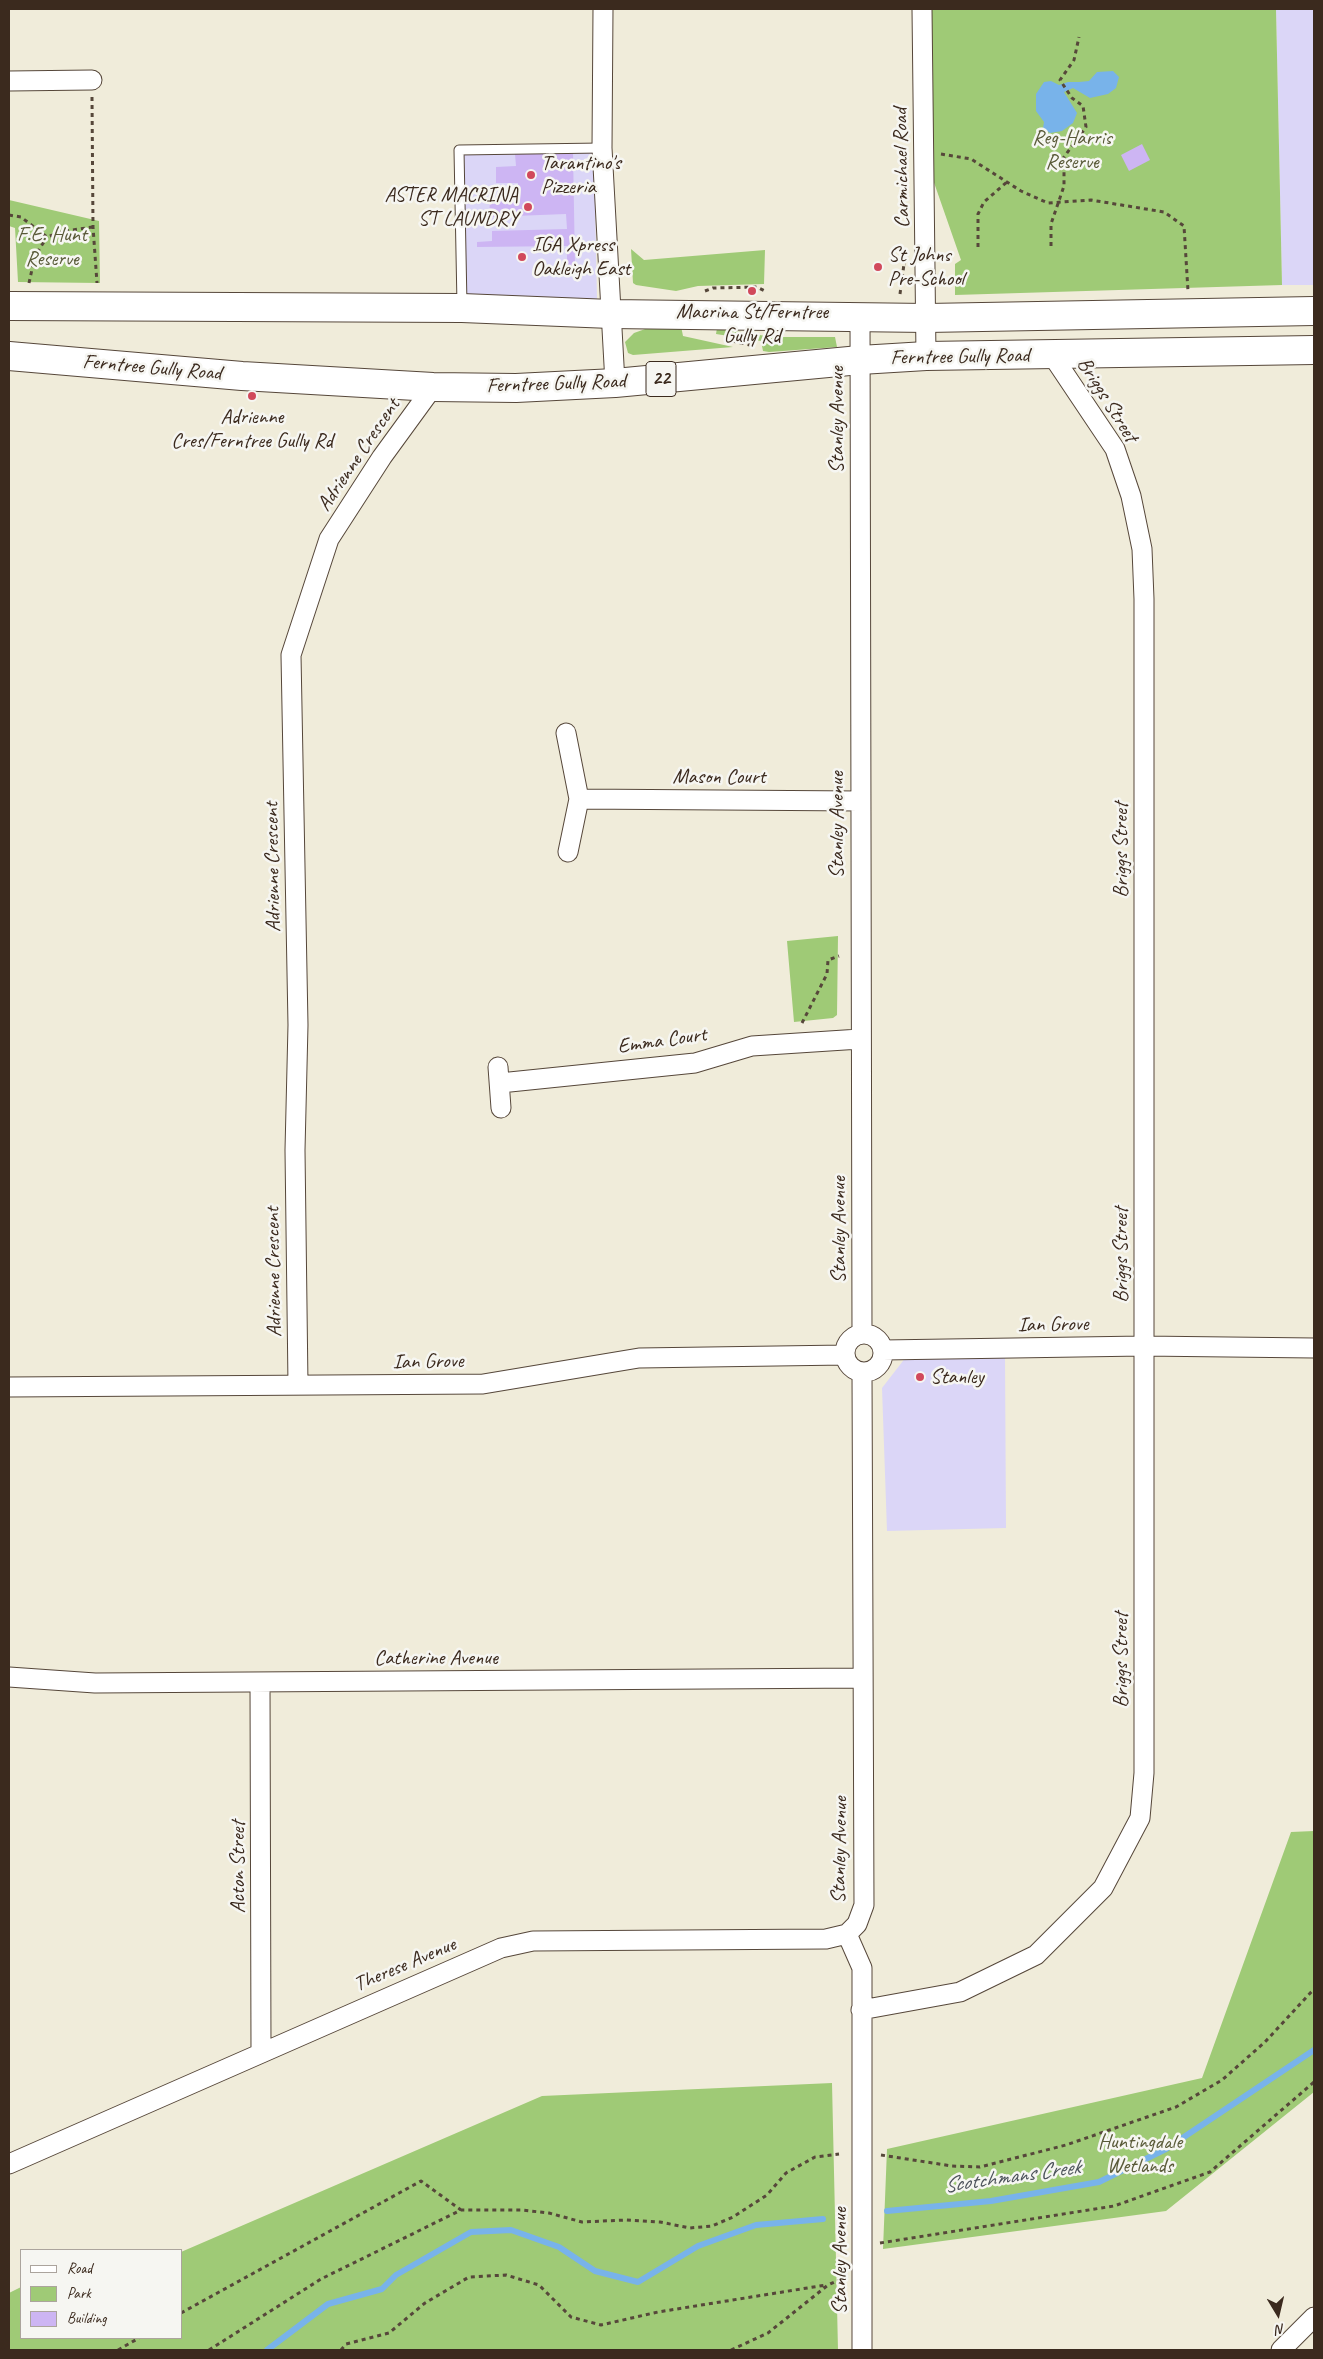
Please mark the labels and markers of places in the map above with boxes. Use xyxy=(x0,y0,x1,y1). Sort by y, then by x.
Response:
place label: Tarantino's Pizzeria xyxy=(541,150,621,200)
marker: Tarantino's Pizzeria xyxy=(525,169,537,181)
place label: ASTER MACRINA ST LAUNDRY xyxy=(385,182,518,232)
marker: ASTER MACRINA ST LAUNDRY xyxy=(522,201,534,213)
place label: IGA Xpress Oakleigh East xyxy=(532,232,630,282)
place label: St Johns Pre-School xyxy=(888,242,964,292)
marker: IGA Xpress Oakleigh East xyxy=(516,251,528,263)
marker: St Johns Pre-School xyxy=(872,261,884,273)
marker: Macrina St/Ferntree Gully Rd xyxy=(746,285,758,297)
place label: Macrina St/Ferntree Gully Rd xyxy=(676,299,828,349)
marker: Adrienne Cres/Ferntree Gully Rd xyxy=(246,390,258,402)
place label: Adrienne Cres/Ferntree Gully Rd xyxy=(171,404,333,454)
place label: Stanley xyxy=(930,1364,984,1390)
marker: Stanley xyxy=(914,1371,926,1383)

